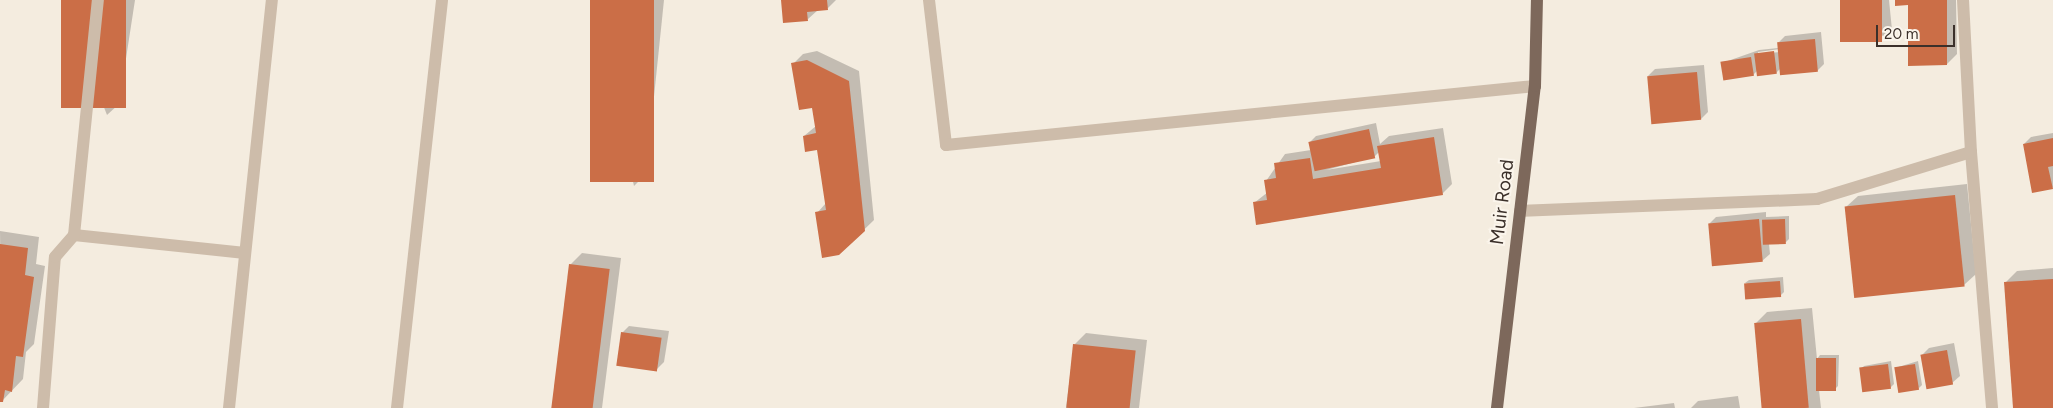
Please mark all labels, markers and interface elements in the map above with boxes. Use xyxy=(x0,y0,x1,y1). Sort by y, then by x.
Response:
scale bar xyxy=(1878,15,1957,47)
text: 20 m xyxy=(1884,25,1918,43)
street label: Muir Road xyxy=(1485,158,1519,246)

